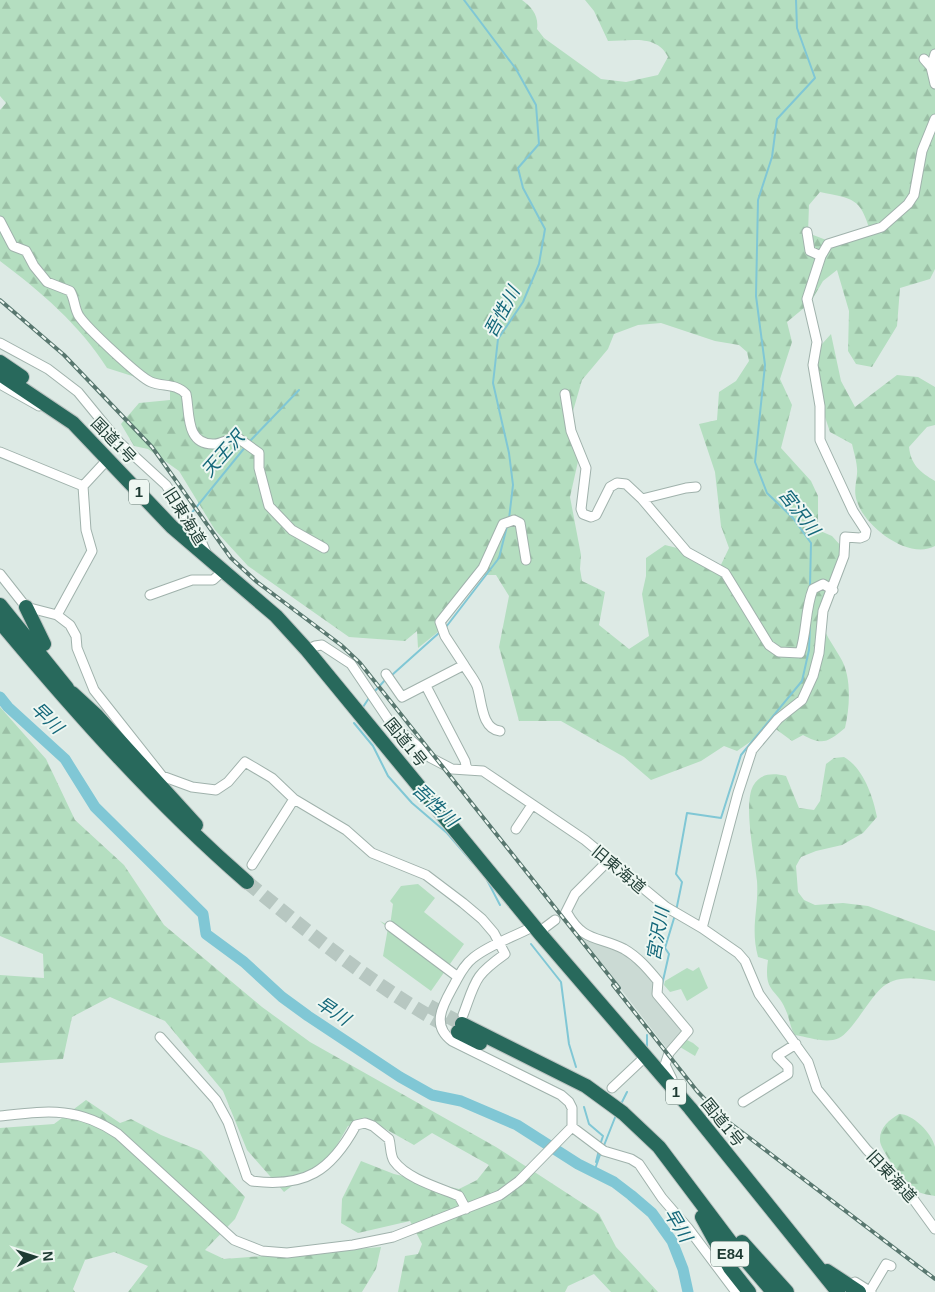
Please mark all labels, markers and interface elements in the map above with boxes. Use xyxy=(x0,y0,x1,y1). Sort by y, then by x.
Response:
water label: 吾性川 xyxy=(480,282,524,341)
street label: 国道1号 xyxy=(88,414,140,467)
water label: 天王沢 xyxy=(198,426,250,481)
road number: 1 xyxy=(129,480,149,504)
street label: 旧東海道 xyxy=(160,485,209,548)
water label: 宮沢川 xyxy=(774,485,825,541)
water label: 早川 xyxy=(27,698,68,739)
street label: 国道1号 xyxy=(381,715,430,770)
water label: 吾性川 xyxy=(408,779,463,832)
street label: 旧東海道 xyxy=(589,842,649,896)
water label: 宮沢川 xyxy=(643,904,673,962)
water label: 早川 xyxy=(312,993,355,1030)
road number: 1 xyxy=(666,1080,686,1104)
street label: 国道1号 xyxy=(698,1095,747,1150)
street label: 旧東海道 xyxy=(864,1147,920,1206)
water label: 早川 xyxy=(660,1204,697,1247)
north arrow xyxy=(10,1232,60,1282)
road number: E84 xyxy=(711,1242,749,1266)
text: N xyxy=(40,1250,56,1262)

